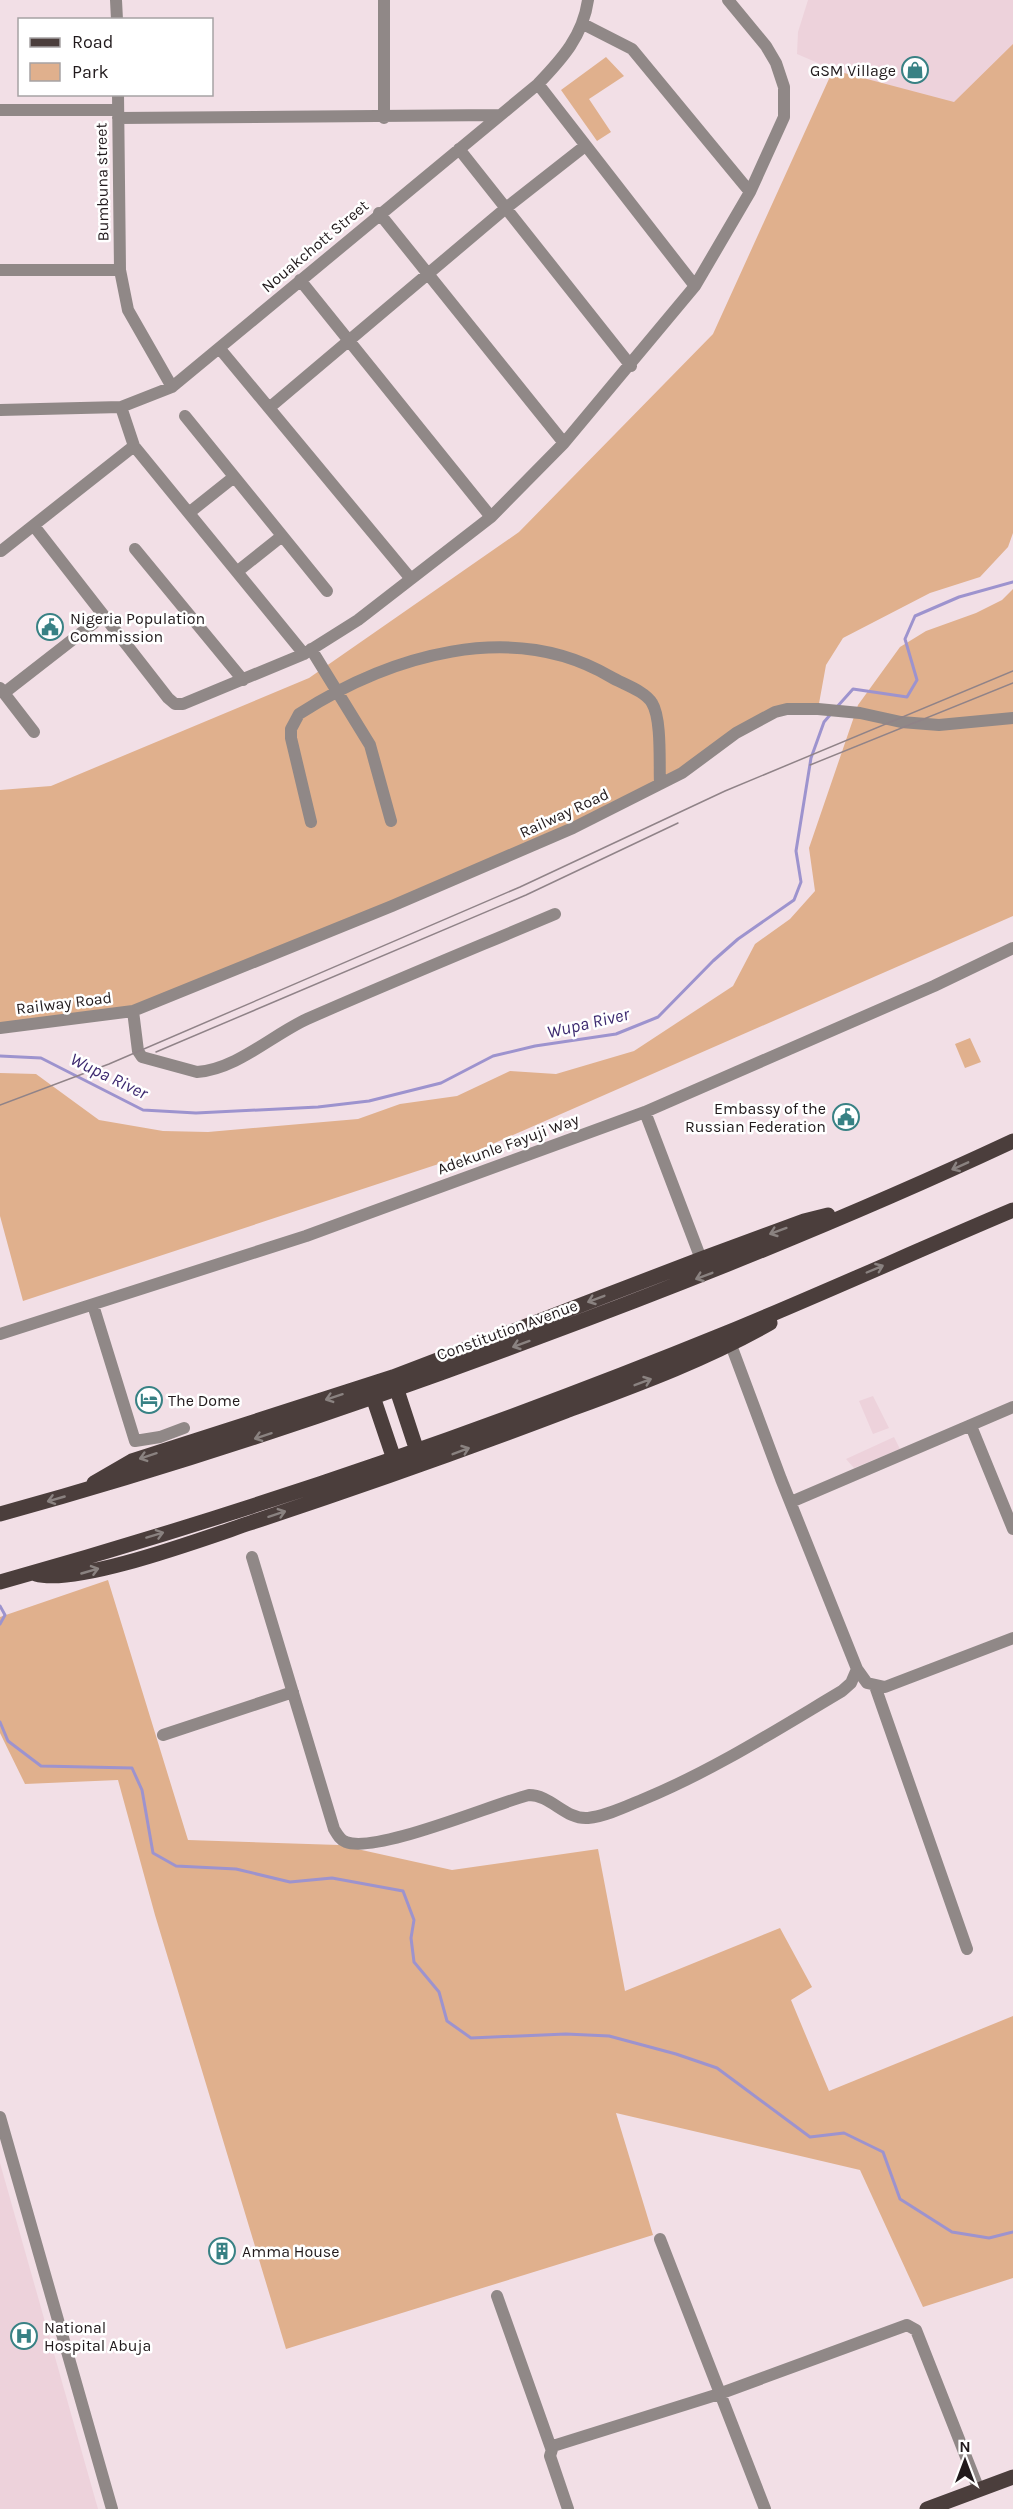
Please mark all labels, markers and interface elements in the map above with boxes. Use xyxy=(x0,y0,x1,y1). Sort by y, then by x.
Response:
legend xyxy=(18,18,213,96)
text: Road xyxy=(72,31,113,53)
shop icon: GSM Village xyxy=(900,55,930,85)
text: Park xyxy=(72,61,109,83)
place label: GSM Village xyxy=(810,61,896,80)
street label: Bumbuna street xyxy=(91,122,113,242)
street label: Nouakchott Street xyxy=(258,196,372,296)
place label: Nigeria Population Commission xyxy=(70,609,205,646)
public building icon: Nigeria Population Commission xyxy=(35,612,65,642)
street label: Railway Road xyxy=(516,784,612,842)
street label: Railway Road xyxy=(15,988,113,1018)
water label: Wupa River xyxy=(545,1003,632,1043)
water label: Wupa River xyxy=(66,1048,152,1105)
place label: Embassy of the Russian Federation xyxy=(685,1099,826,1136)
public building icon: Embassy of the Russian Federation xyxy=(831,1102,861,1132)
street label: Adekunle Fayuji Way xyxy=(435,1109,582,1178)
one-way arrow xyxy=(951,1161,969,1172)
one-way arrow xyxy=(769,1226,788,1237)
one-way arrow xyxy=(865,1262,883,1274)
one-way arrow xyxy=(695,1271,713,1282)
one-way arrow xyxy=(587,1295,605,1306)
street label: Constitution Avenue xyxy=(434,1296,580,1364)
one-way arrow xyxy=(512,1339,531,1350)
one-way arrow xyxy=(634,1375,652,1386)
hotel icon: The Dome xyxy=(134,1385,164,1415)
place label: The Dome xyxy=(168,1391,240,1410)
one-way arrow xyxy=(325,1392,344,1403)
one-way arrow xyxy=(254,1431,273,1442)
one-way arrow xyxy=(451,1445,470,1456)
one-way arrow xyxy=(139,1451,158,1462)
one-way arrow xyxy=(47,1493,66,1505)
one-way arrow xyxy=(267,1508,286,1519)
one-way arrow xyxy=(145,1529,164,1540)
one-way arrow xyxy=(81,1565,100,1576)
building icon: Amma House xyxy=(207,2236,237,2266)
place label: Amma House xyxy=(242,2242,340,2261)
place label: National Hospital Abuja xyxy=(44,2318,151,2355)
hospital icon: National Hospital Abuja xyxy=(9,2321,39,2351)
north arrow xyxy=(935,2431,995,2491)
text: N xyxy=(959,2437,971,2456)

